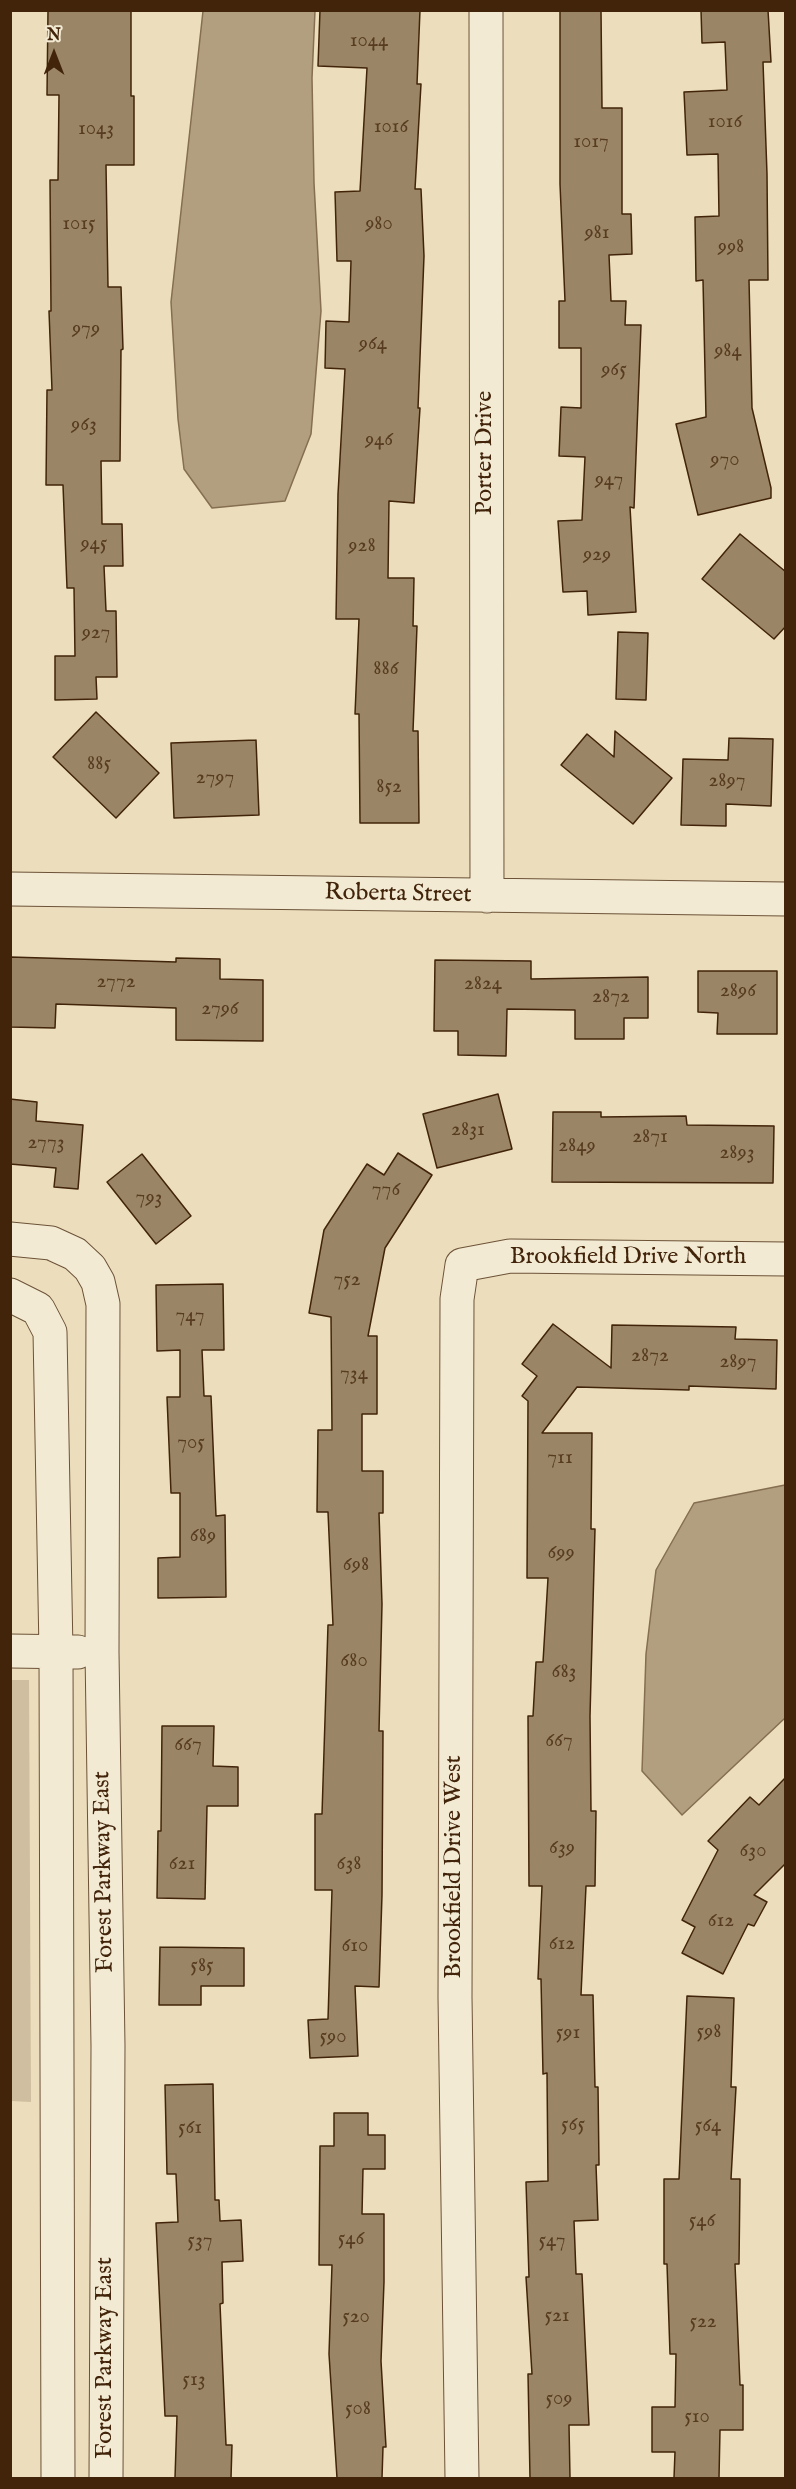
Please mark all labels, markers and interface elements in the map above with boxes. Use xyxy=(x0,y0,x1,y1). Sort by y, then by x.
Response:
north arrow xyxy=(24,24,84,84)
text: N xyxy=(47,26,61,46)
house number: 1044 xyxy=(350,29,388,55)
house number: 1016 xyxy=(708,110,742,136)
house number: 1016 xyxy=(374,115,408,141)
house number: 1043 xyxy=(78,117,114,143)
house number: 1017 xyxy=(573,130,609,156)
house number: 1015 xyxy=(62,212,96,238)
house number: 980 xyxy=(365,212,393,238)
house number: 981 xyxy=(584,221,610,247)
house number: 998 xyxy=(718,235,744,261)
house number: 979 xyxy=(72,317,100,343)
house number: 964 xyxy=(359,332,387,358)
house number: 984 xyxy=(714,339,742,365)
house number: 965 xyxy=(601,358,627,384)
street label: Porter Drive xyxy=(472,391,500,515)
house number: 963 xyxy=(71,413,97,439)
house number: 946 xyxy=(365,428,393,454)
house number: 970 xyxy=(710,448,740,474)
house number: 947 xyxy=(595,468,623,494)
house number: 945 xyxy=(81,532,107,558)
house number: 928 xyxy=(348,534,376,560)
house number: 929 xyxy=(583,543,611,569)
house number: 927 xyxy=(82,621,110,647)
house number: 886 xyxy=(373,657,399,683)
house number: 885 xyxy=(87,752,111,778)
house number: 2797 xyxy=(196,766,234,792)
house number: 2897 xyxy=(708,769,746,795)
house number: 852 xyxy=(376,775,402,801)
street label: Roberta Street xyxy=(324,879,472,911)
house number: 2772 xyxy=(96,970,136,996)
house number: 2824 xyxy=(464,972,502,998)
house number: 2896 xyxy=(720,979,756,1005)
house number: 2872 xyxy=(592,985,630,1011)
house number: 2796 xyxy=(201,997,239,1023)
house number: 2831 xyxy=(451,1118,485,1144)
house number: 2871 xyxy=(632,1125,668,1151)
house number: 2773 xyxy=(27,1131,65,1157)
house number: 2849 xyxy=(558,1134,596,1160)
house number: 2893 xyxy=(719,1141,755,1167)
house number: 776 xyxy=(372,1178,400,1204)
house number: 793 xyxy=(136,1186,162,1212)
street label: Brookfield Drive North xyxy=(510,1244,746,1272)
house number: 752 xyxy=(333,1268,361,1294)
house number: 747 xyxy=(175,1304,205,1330)
house number: 2872 xyxy=(631,1344,669,1370)
house number: 2897 xyxy=(719,1350,757,1376)
house number: 734 xyxy=(340,1362,368,1388)
house number: 705 xyxy=(177,1431,205,1457)
house number: 711 xyxy=(547,1446,573,1472)
house number: 689 xyxy=(190,1524,216,1550)
house number: 699 xyxy=(547,1541,575,1567)
house number: 698 xyxy=(343,1553,369,1579)
house number: 680 xyxy=(340,1649,368,1675)
house number: 683 xyxy=(552,1660,576,1686)
house number: 667 xyxy=(545,1729,573,1755)
house number: 667 xyxy=(174,1733,202,1759)
street label: Brookfield Drive West xyxy=(441,1755,469,1979)
street label: Forest Parkway East xyxy=(89,1771,121,1973)
house number: 639 xyxy=(549,1836,575,1862)
house number: 630 xyxy=(739,1839,767,1865)
house number: 621 xyxy=(169,1852,195,1878)
house number: 638 xyxy=(337,1852,361,1878)
house number: 612 xyxy=(708,1909,734,1935)
house number: 612 xyxy=(549,1932,575,1958)
house number: 610 xyxy=(342,1934,368,1960)
house number: 585 xyxy=(190,1954,214,1980)
house number: 598 xyxy=(696,2020,722,2046)
house number: 591 xyxy=(556,2021,580,2047)
house number: 590 xyxy=(319,2025,347,2051)
house number: 565 xyxy=(561,2113,585,2139)
house number: 564 xyxy=(695,2114,721,2140)
house number: 561 xyxy=(178,2116,202,2142)
house number: 546 xyxy=(689,2209,715,2235)
house number: 546 xyxy=(338,2227,364,2253)
house number: 537 xyxy=(187,2229,213,2255)
house number: 547 xyxy=(539,2229,565,2255)
street label: Forest Parkway East xyxy=(92,2257,120,2459)
house number: 521 xyxy=(544,2304,570,2330)
house number: 520 xyxy=(342,2305,370,2331)
house number: 522 xyxy=(689,2310,717,2336)
house number: 513 xyxy=(182,2368,206,2394)
house number: 509 xyxy=(545,2387,573,2413)
house number: 508 xyxy=(345,2397,371,2423)
house number: 510 xyxy=(684,2405,710,2431)

